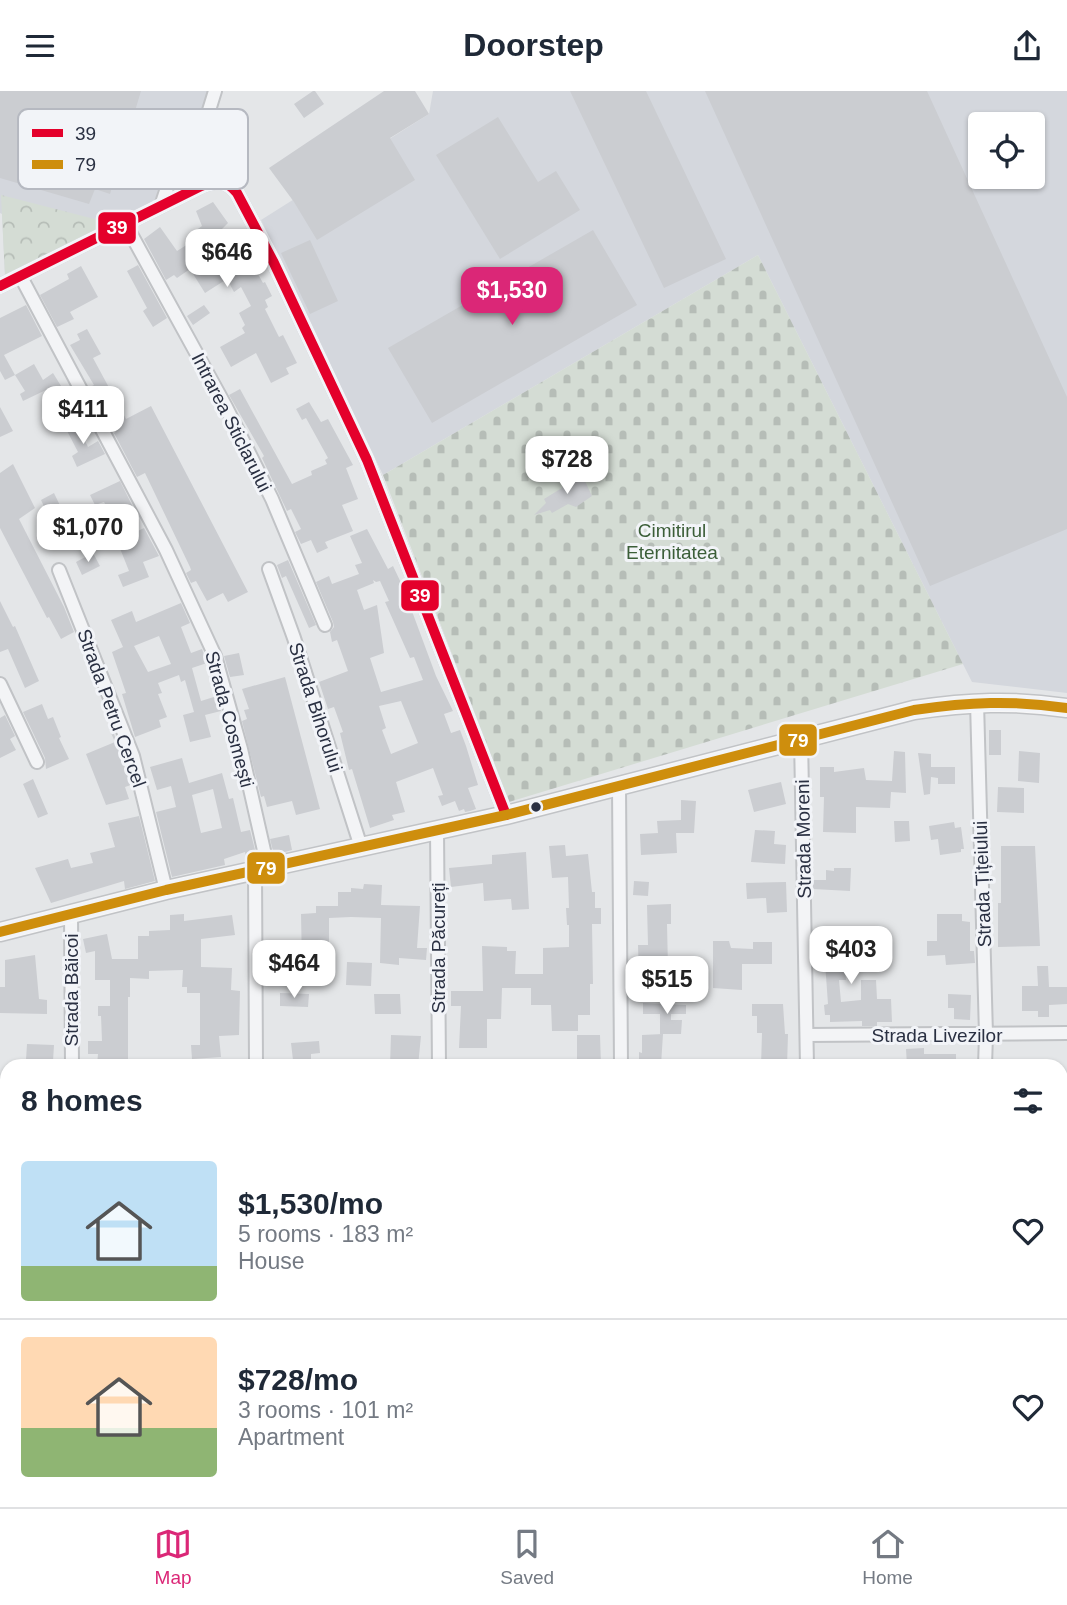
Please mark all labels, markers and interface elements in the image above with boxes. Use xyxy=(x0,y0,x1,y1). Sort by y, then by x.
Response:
icon: menu xyxy=(21,27,59,65)
text: Doorstep xyxy=(463,27,604,63)
icon: share xyxy=(1008,27,1046,65)
legend xyxy=(18,109,248,189)
map controls xyxy=(968,112,1045,189)
button: locate xyxy=(968,112,1045,189)
text: 39 xyxy=(75,123,96,144)
text: 79 xyxy=(75,154,96,175)
line badge: 39 xyxy=(97,211,137,245)
text: 39 xyxy=(106,217,128,238)
pin: $646 xyxy=(186,229,268,289)
text: $646 xyxy=(201,239,253,265)
pin: $1,530 xyxy=(455,267,569,327)
text: $1,530 xyxy=(477,277,547,303)
street label: Intrarea Sticlarului xyxy=(187,349,276,495)
pin: $411 xyxy=(42,387,124,446)
text: $411 xyxy=(58,396,108,422)
pin: $728 xyxy=(526,437,608,496)
text: $728 xyxy=(541,446,593,472)
pin: $1,070 xyxy=(31,505,145,564)
text: $1,070 xyxy=(53,514,123,540)
park label: Cimitirul Eternitatea xyxy=(626,520,718,563)
line badge: 39 xyxy=(400,579,440,612)
text: 39 xyxy=(409,585,431,606)
street label: Strada Petru Cercel xyxy=(73,626,150,790)
street label: Strada Bihorului xyxy=(285,640,346,775)
street label: Strada Cosmești xyxy=(201,649,258,790)
line badge: 79 xyxy=(778,723,818,757)
text: 79 xyxy=(787,730,809,751)
street label: Strada Moreni xyxy=(792,779,815,899)
unlabelled marker xyxy=(529,800,543,814)
street label: Strada Țițeiului xyxy=(970,820,995,948)
line badge: 79 xyxy=(246,851,286,885)
text: 79 xyxy=(255,858,277,879)
street label: Strada Păcureți xyxy=(428,883,449,1013)
pin: $403 xyxy=(810,927,892,986)
street label: Strada Băicoi xyxy=(61,933,82,1047)
text: $403 xyxy=(825,936,877,962)
pin: $464 xyxy=(253,941,335,1000)
text: $464 xyxy=(268,950,320,976)
pin: $515 xyxy=(626,957,708,1016)
text: $515 xyxy=(641,966,693,992)
street label: Strada Livezilor xyxy=(872,1025,1003,1046)
icon: filters xyxy=(1009,1082,1047,1120)
text: 8 homes xyxy=(21,1084,143,1117)
text: $1,530/mo xyxy=(238,1187,383,1220)
icon: home xyxy=(77,1189,161,1273)
icon: heart xyxy=(1009,1212,1047,1250)
text: 5 rooms · 183 m² xyxy=(238,1221,413,1247)
text: House xyxy=(238,1248,304,1274)
text: $728/mo xyxy=(238,1363,358,1396)
icon: home xyxy=(77,1365,161,1449)
icon: heart xyxy=(1009,1388,1047,1426)
text: 3 rooms · 101 m² xyxy=(238,1397,413,1423)
text: Apartment xyxy=(238,1424,344,1450)
tab: Map xyxy=(154,1525,192,1589)
tab: Saved xyxy=(500,1525,554,1589)
tab: Home xyxy=(862,1525,913,1589)

